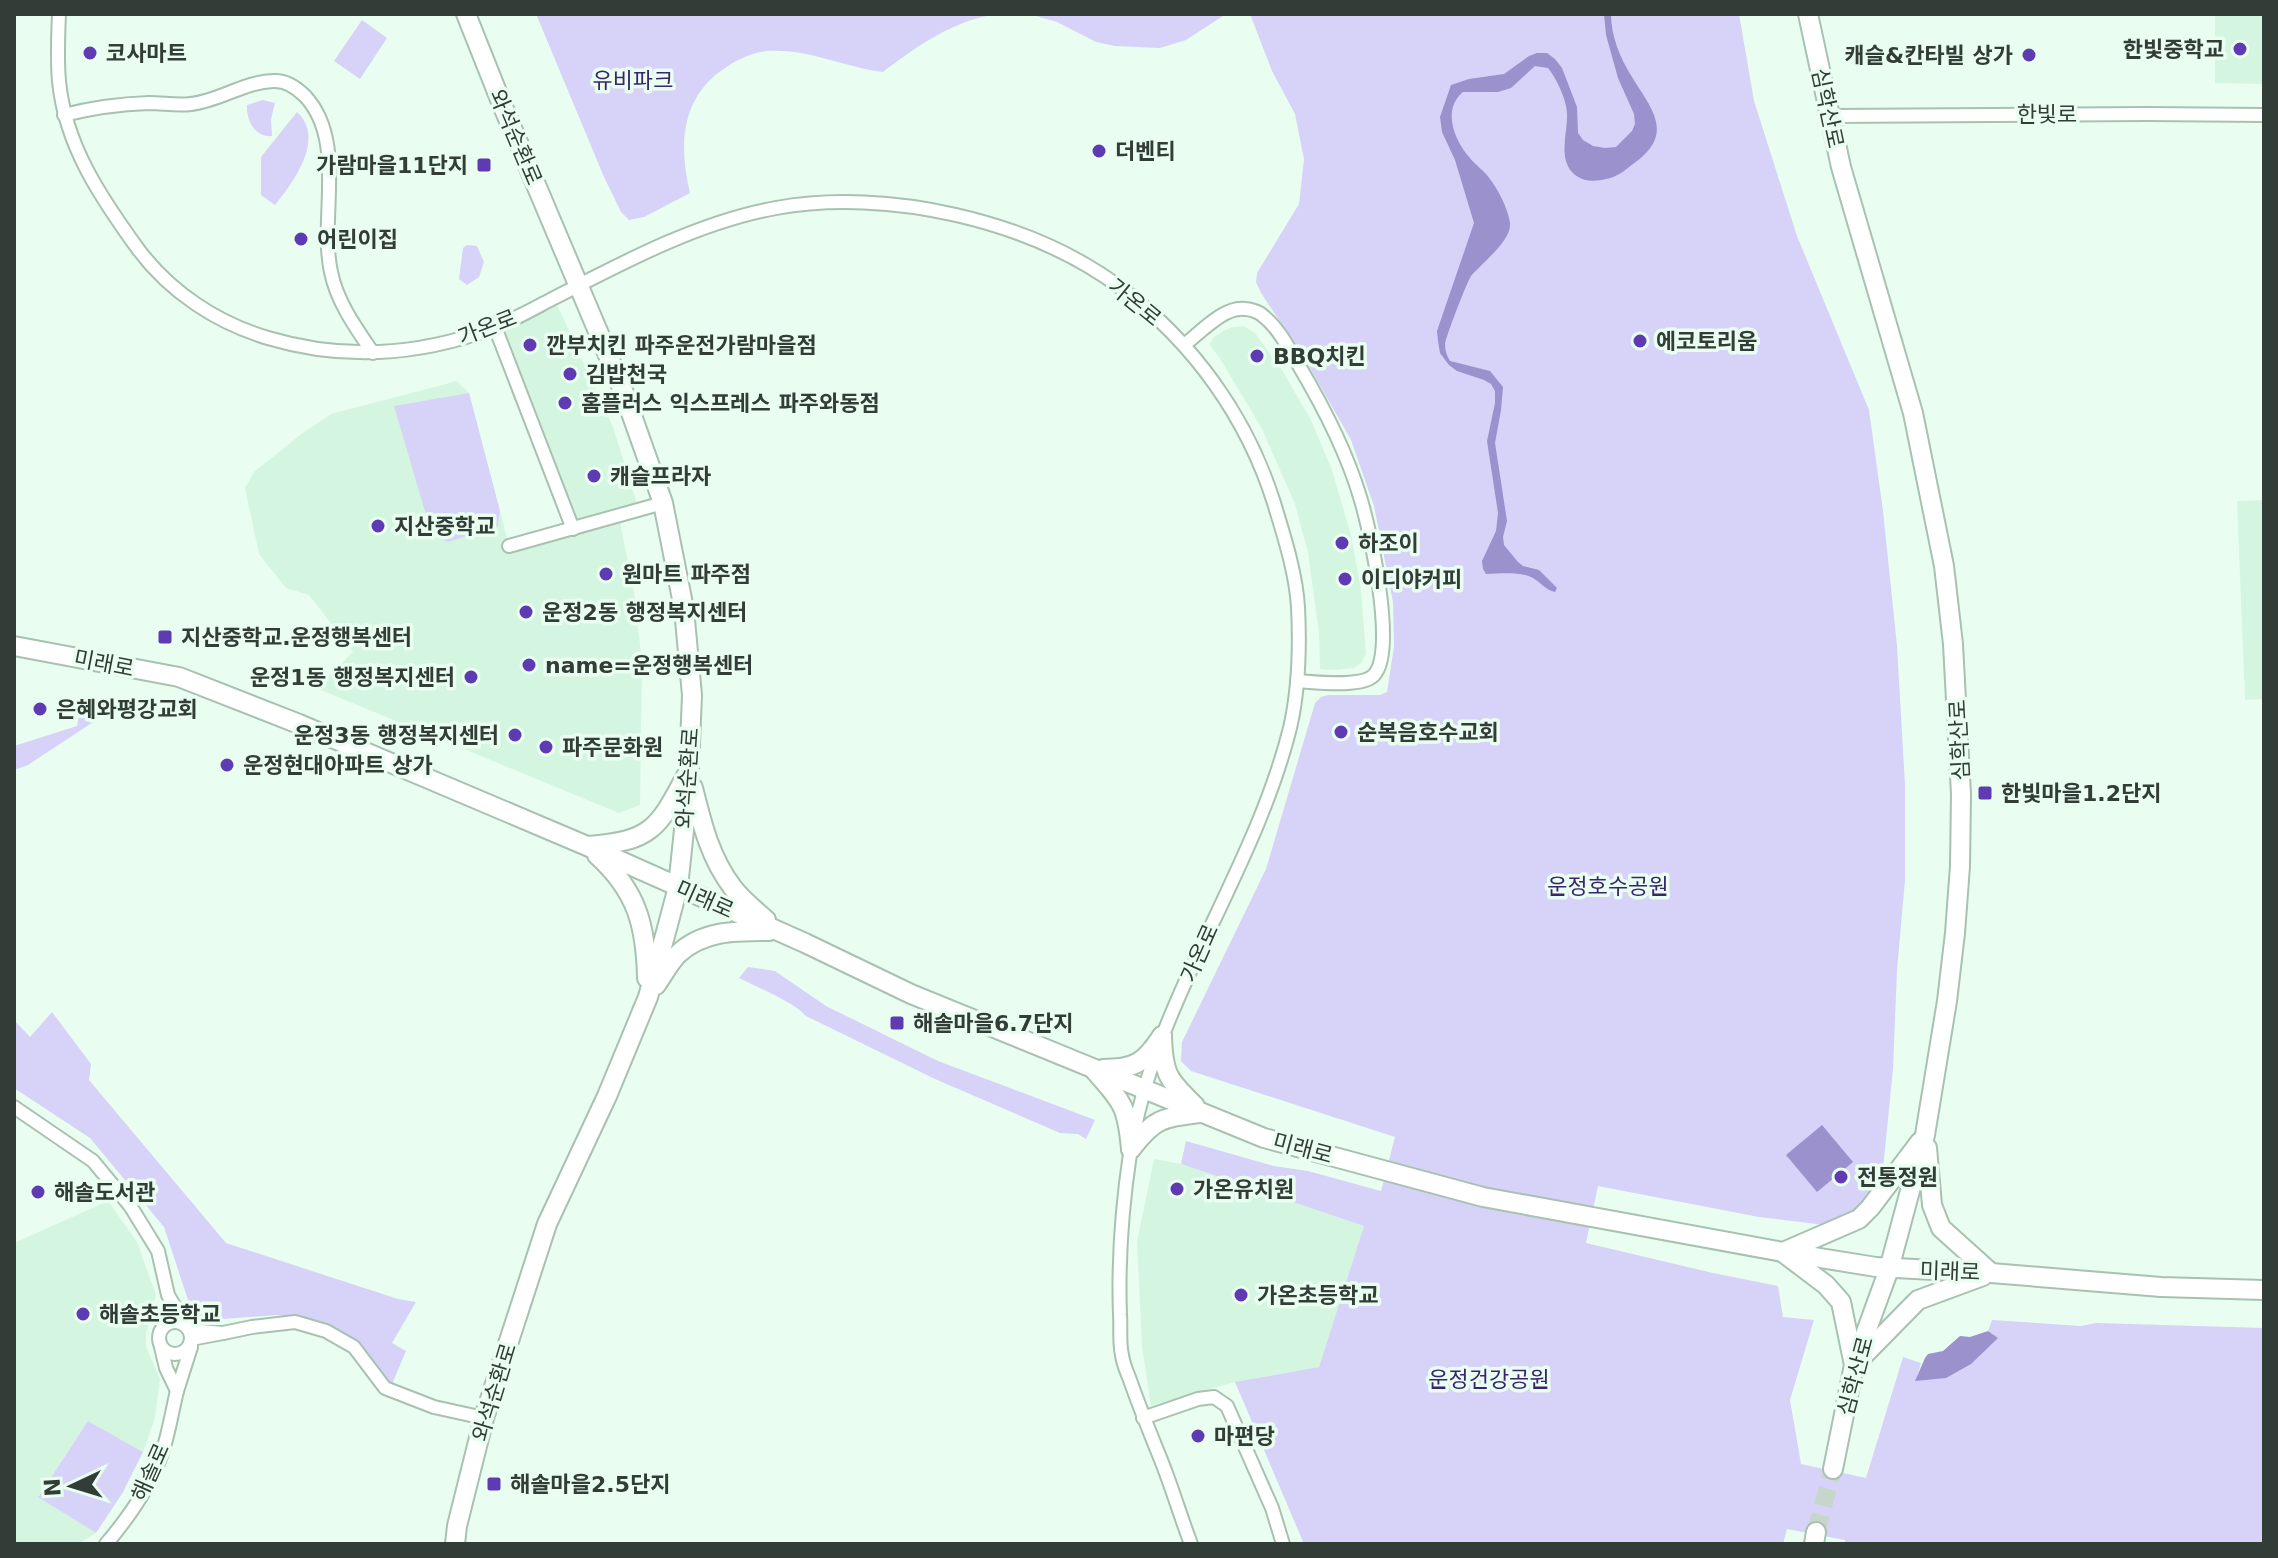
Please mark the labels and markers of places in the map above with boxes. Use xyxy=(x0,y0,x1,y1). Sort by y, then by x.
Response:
place label: 한빛중학교 xyxy=(2123,37,2224,62)
marker: 한빛중학교 xyxy=(2231,40,2249,58)
place label: 코사마트 xyxy=(106,41,187,66)
place label: 캐슬&칸타빌 상가 xyxy=(1844,43,2013,68)
marker: 코사마트 xyxy=(81,44,99,62)
marker: 캐슬&칸타빌 상가 xyxy=(2020,46,2038,64)
place label: 더벤티 xyxy=(1115,139,1176,164)
marker: 더벤티 xyxy=(1090,142,1108,160)
place label: 가람마을11단지 xyxy=(316,153,468,178)
marker: 가람마을11단지 xyxy=(475,156,493,174)
place label: 어린이집 xyxy=(317,227,398,252)
marker: 어린이집 xyxy=(292,230,310,248)
place label: 에코토리움 xyxy=(1656,329,1757,354)
marker: 에코토리움 xyxy=(1631,332,1649,350)
place label: 깐부치킨 파주운전가람마을점 xyxy=(546,333,817,358)
marker: 깐부치킨 파주운전가람마을점 xyxy=(521,336,539,354)
place label: BBQ치킨 xyxy=(1273,344,1366,369)
marker: BBQ치킨 xyxy=(1248,347,1266,365)
place label: 김밥천국 xyxy=(586,362,667,387)
marker: 김밥천국 xyxy=(561,365,579,383)
place label: 홈플러스 익스프레스 파주와동점 xyxy=(581,391,880,416)
marker: 홈플러스 익스프레스 파주와동점 xyxy=(556,394,574,412)
place label: 캐슬프라자 xyxy=(610,464,711,489)
marker: 캐슬프라자 xyxy=(585,467,603,485)
place label: 지산중학교 xyxy=(394,514,495,539)
marker: 지산중학교 xyxy=(369,517,387,535)
place label: 하조이 xyxy=(1358,531,1419,556)
marker: 하조이 xyxy=(1333,534,1351,552)
place label: 원마트 파주점 xyxy=(622,562,751,587)
marker: 원마트 파주점 xyxy=(597,565,615,583)
place label: 이디야커피 xyxy=(1361,567,1462,592)
marker: 이디야커피 xyxy=(1336,570,1354,588)
place label: 운정2동 행정복지센터 xyxy=(542,600,747,625)
marker: 운정2동 행정복지센터 xyxy=(517,603,535,621)
place label: 지산중학교.운정행복센터 xyxy=(181,625,412,650)
marker: 지산중학교.운정행복센터 xyxy=(156,628,174,646)
place label: name=운정행복센터 xyxy=(545,653,753,678)
marker: name=운정행복센터 xyxy=(520,656,538,674)
place label: 운정1동 행정복지센터 xyxy=(250,665,455,690)
marker: 운정1동 행정복지센터 xyxy=(462,668,480,686)
place label: 은혜와평강교회 xyxy=(56,697,198,722)
marker: 은혜와평강교회 xyxy=(31,700,49,718)
place label: 순복음호수교회 xyxy=(1357,720,1499,745)
place label: 운정3동 행정복지센터 xyxy=(294,723,499,748)
marker: 순복음호수교회 xyxy=(1332,723,1350,741)
marker: 운정3동 행정복지센터 xyxy=(506,726,524,744)
place label: 파주문화원 xyxy=(562,735,663,760)
marker: 파주문화원 xyxy=(537,738,555,756)
place label: 운정현대아파트 상가 xyxy=(243,753,433,778)
marker: 운정현대아파트 상가 xyxy=(218,756,236,774)
place label: 한빛마을1.2단지 xyxy=(2001,781,2161,806)
marker: 한빛마을1.2단지 xyxy=(1976,784,1994,802)
place label: 해솔마을6.7단지 xyxy=(913,1011,1073,1036)
marker: 해솔마을6.7단지 xyxy=(888,1014,906,1032)
place label: 전통정원 xyxy=(1857,1165,1938,1190)
marker: 전통정원 xyxy=(1832,1168,1850,1186)
place label: 가온유치원 xyxy=(1193,1177,1294,1202)
place label: 해솔도서관 xyxy=(54,1180,155,1205)
marker: 가온유치원 xyxy=(1168,1180,1186,1198)
marker: 해솔도서관 xyxy=(29,1183,47,1201)
place label: 가온초등학교 xyxy=(1257,1283,1378,1308)
marker: 가온초등학교 xyxy=(1232,1286,1250,1304)
place label: 해솔초등학교 xyxy=(99,1302,220,1327)
marker: 해솔초등학교 xyxy=(74,1305,92,1323)
place label: 마편당 xyxy=(1214,1424,1275,1449)
marker: 마편당 xyxy=(1189,1427,1207,1445)
place label: 해솔마을2.5단지 xyxy=(510,1472,670,1497)
marker: 해솔마을2.5단지 xyxy=(485,1475,503,1493)

